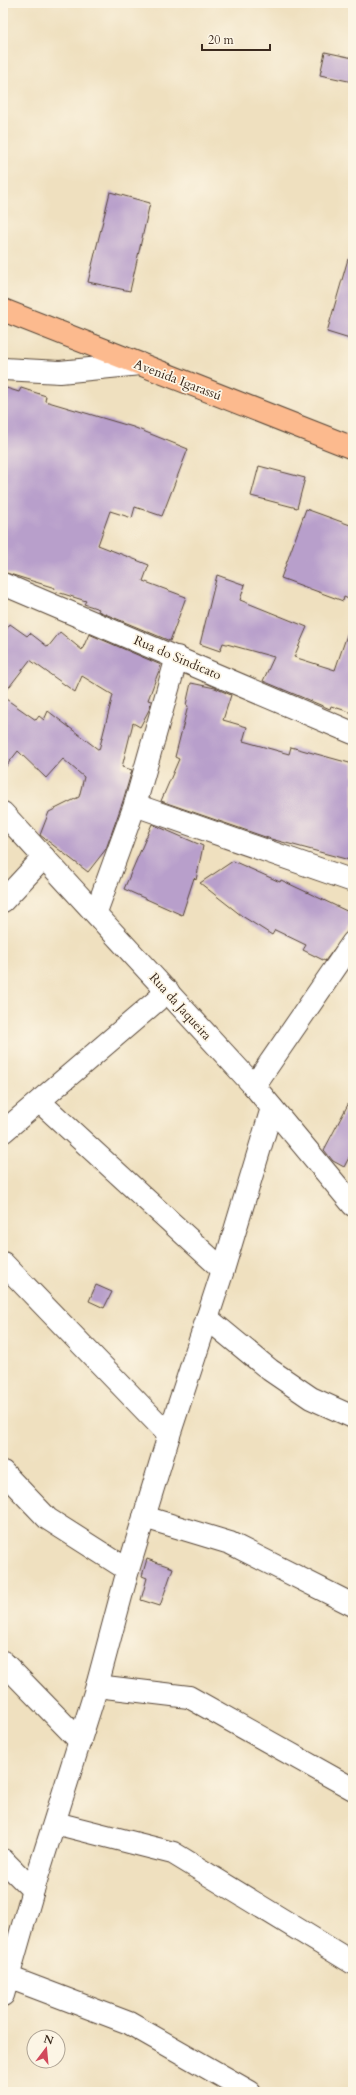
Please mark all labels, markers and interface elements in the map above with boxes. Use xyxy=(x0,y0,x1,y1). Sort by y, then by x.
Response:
scale bar xyxy=(202,26,270,52)
text: 20 m xyxy=(208,32,235,48)
street label: Avenida Igarassú xyxy=(131,355,224,405)
street label: Rua do Sindicato xyxy=(131,631,224,684)
street label: Rua da Jaqueira xyxy=(145,969,216,1045)
north arrow xyxy=(26,2029,66,2069)
text: N xyxy=(42,2031,56,2049)

